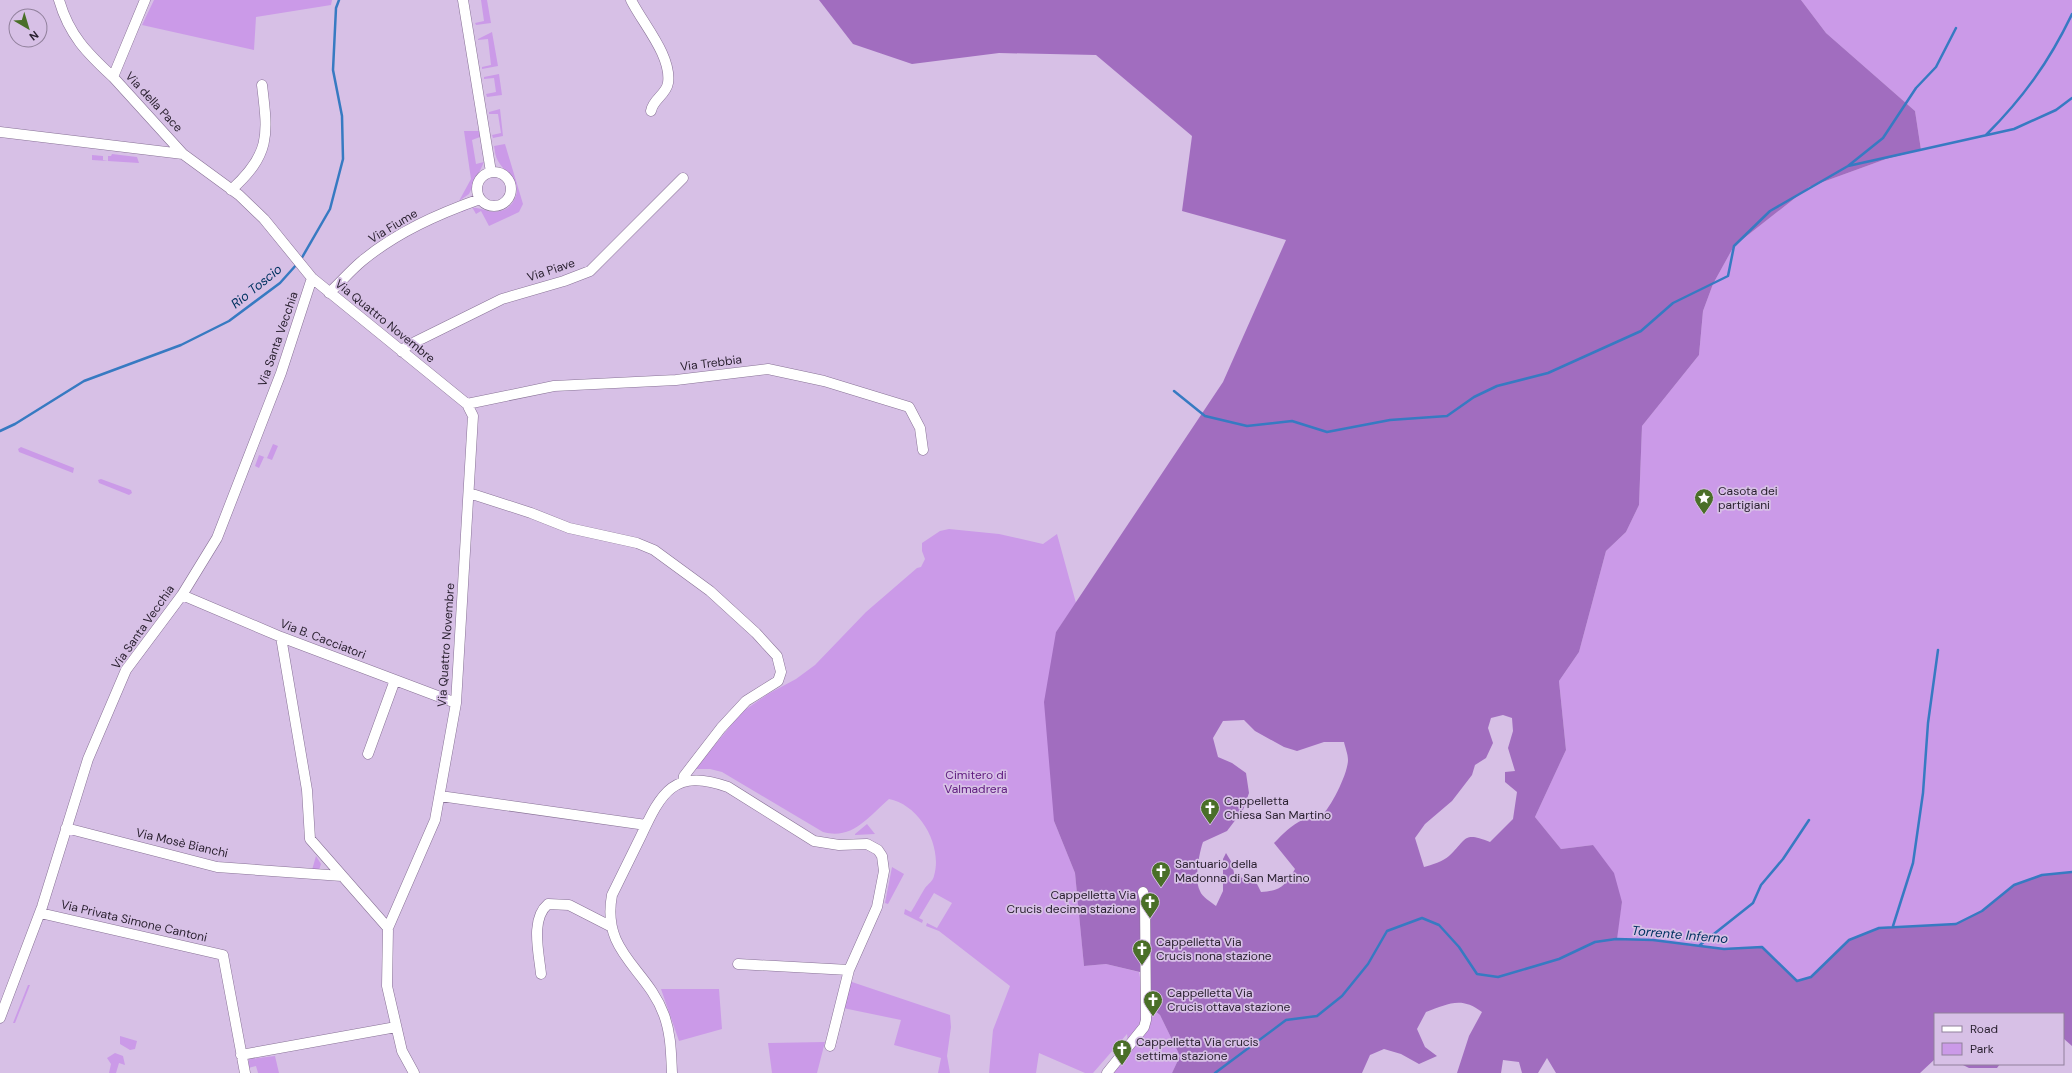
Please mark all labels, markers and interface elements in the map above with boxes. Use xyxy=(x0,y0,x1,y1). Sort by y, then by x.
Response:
north arrow xyxy=(8,8,48,48)
text: N xyxy=(27,28,42,44)
street label: Via della Pace xyxy=(122,68,186,136)
street label: Via Fiume xyxy=(366,205,421,247)
street label: Via Piave xyxy=(525,255,577,285)
water label: Rio Toscio xyxy=(227,260,286,312)
street label: Via Quattro Novembre xyxy=(332,276,438,366)
street label: Via Santa Vecchia xyxy=(254,289,302,389)
street label: Via Trebbia xyxy=(679,351,743,375)
place label: Casota dei partigiani xyxy=(1718,483,1778,513)
place icon: Casota dei partigiani xyxy=(1693,487,1715,515)
street label: Via Santa Vecchia xyxy=(108,582,178,672)
street label: Via Quattro Novembre xyxy=(434,582,458,708)
street label: Via B. Cacciatori xyxy=(278,615,368,663)
park label: Cimitero di Valmadrera xyxy=(944,767,1008,797)
place label: Cappelletta Chiesa San Martino xyxy=(1224,793,1331,823)
church icon: Cappelletta Chiesa San Martino xyxy=(1199,797,1221,825)
street label: Via Mosè Bianchi xyxy=(134,825,230,861)
place label: Santuario della Madonna di San Martino xyxy=(1175,856,1310,886)
church icon: Santuario della Madonna di San Martino xyxy=(1150,860,1172,888)
place label: Cappelletta Via Crucis decima stazione xyxy=(1006,887,1136,917)
church icon: Cappelletta Via Crucis decima stazione xyxy=(1139,891,1161,919)
street label: Via Privata Simone Cantoni xyxy=(59,896,209,946)
water label: Torrente Inferno xyxy=(1631,922,1729,947)
place label: Cappelletta Via Crucis nona stazione xyxy=(1156,934,1272,964)
church icon: Cappelletta Via Crucis nona stazione xyxy=(1131,938,1153,966)
place label: Cappelletta Via Crucis ottava stazione xyxy=(1167,985,1291,1015)
church icon: Cappelletta Via Crucis ottava stazione xyxy=(1142,989,1164,1017)
legend xyxy=(1934,1013,2064,1065)
text: Road xyxy=(1970,1021,1998,1037)
place label: Cappelletta Via crucis settima stazione xyxy=(1136,1034,1259,1064)
church icon: Cappelletta Via crucis settima stazione xyxy=(1111,1038,1133,1066)
text: Park xyxy=(1970,1041,1994,1057)

